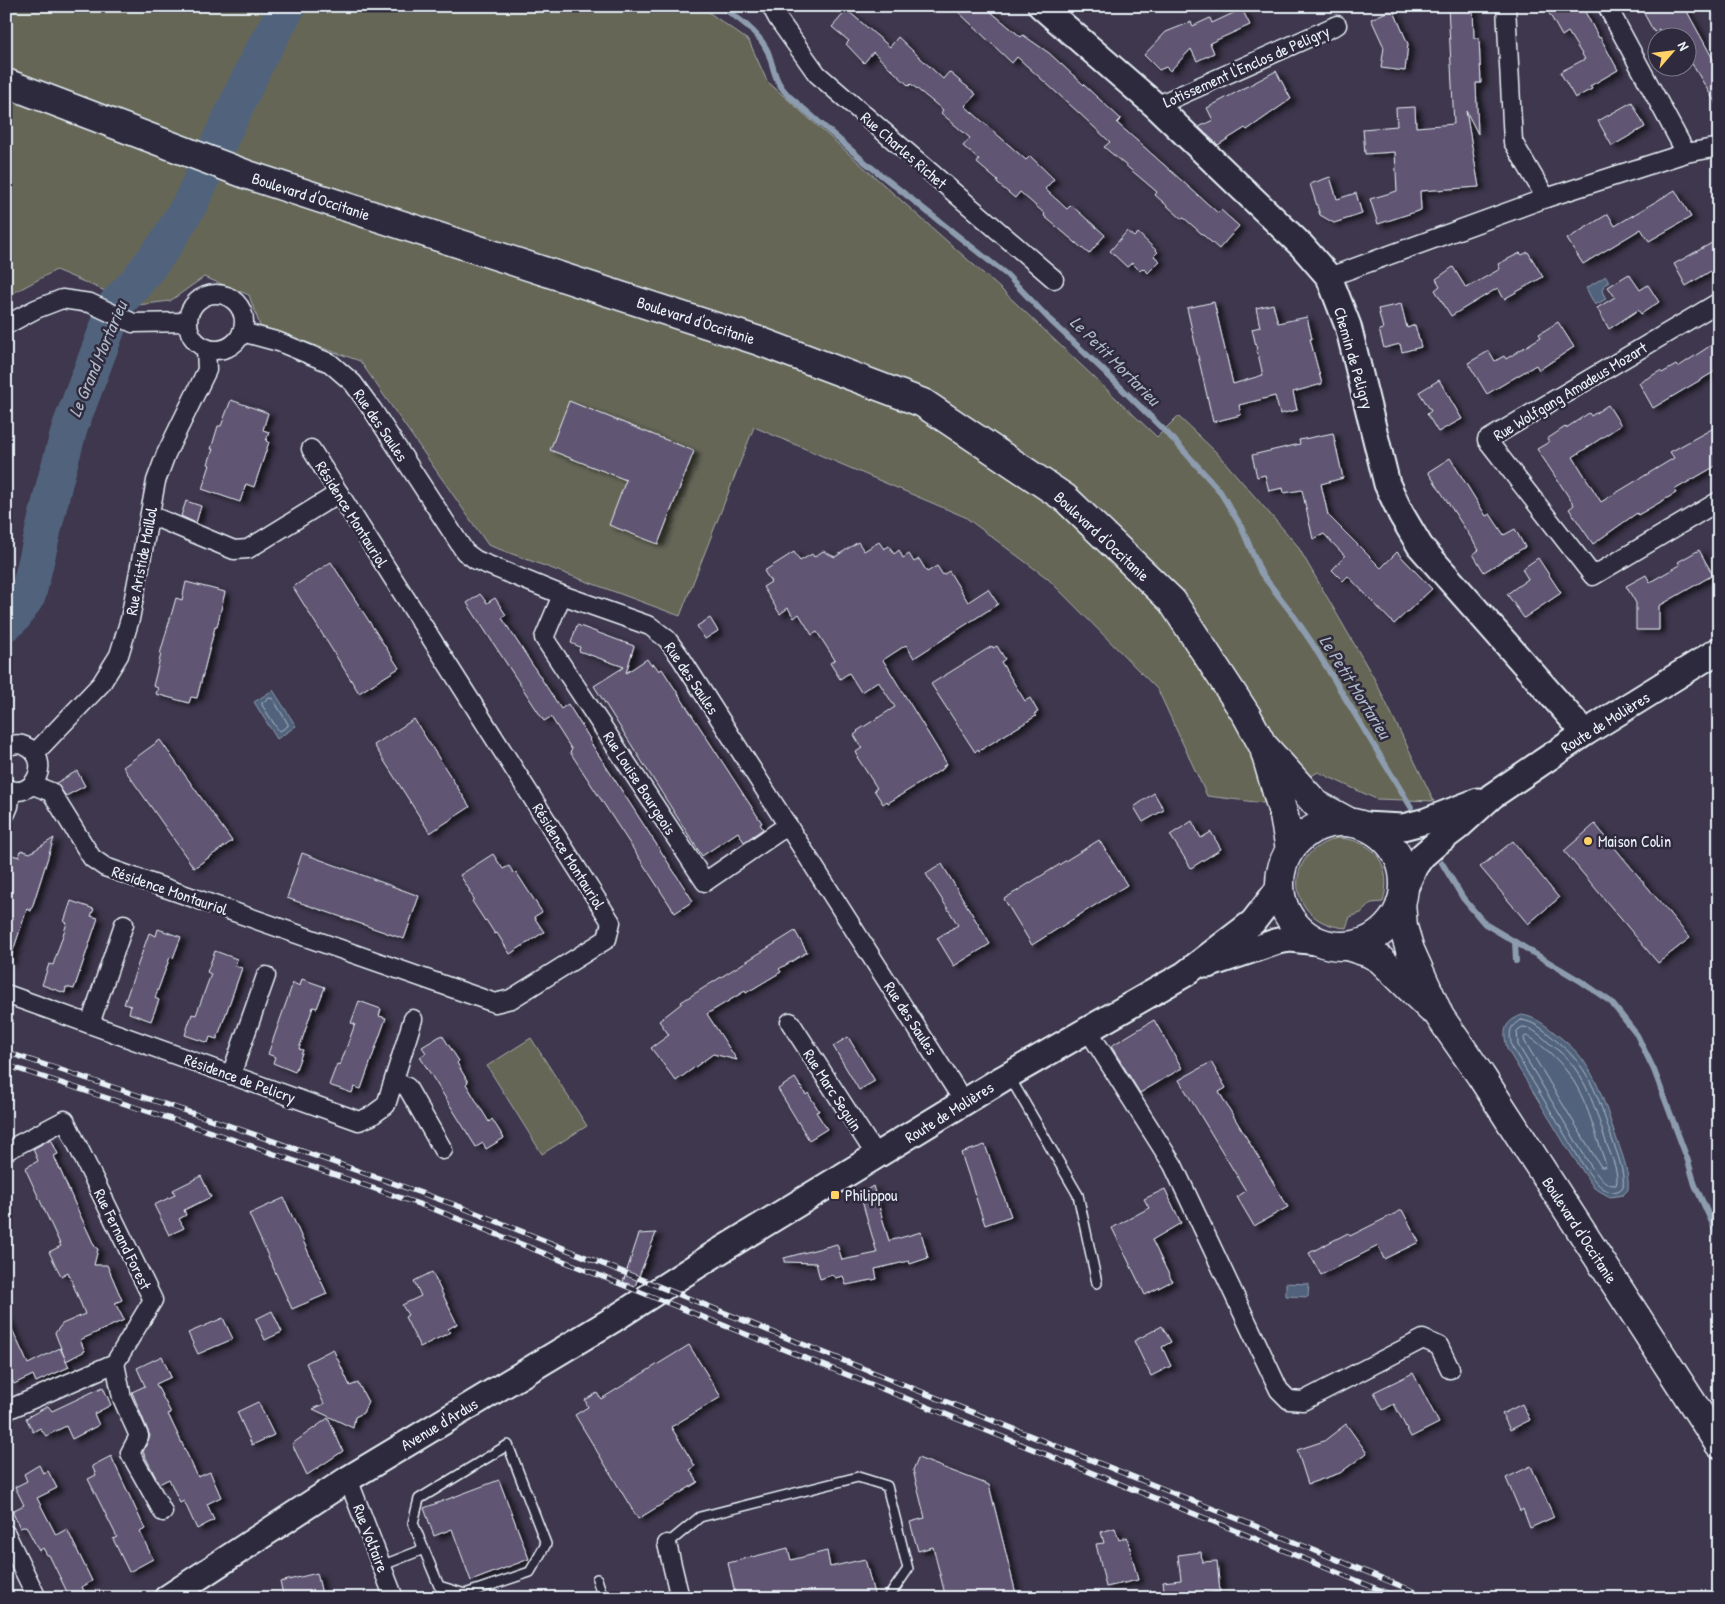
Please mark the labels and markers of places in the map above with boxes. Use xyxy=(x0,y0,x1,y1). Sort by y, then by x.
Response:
place label: Maison Colin xyxy=(1598,830,1671,852)
marker: Maison Colin xyxy=(1582,835,1594,847)
place label: Philippou xyxy=(845,1184,898,1206)
marker: Philippou xyxy=(829,1189,841,1201)

